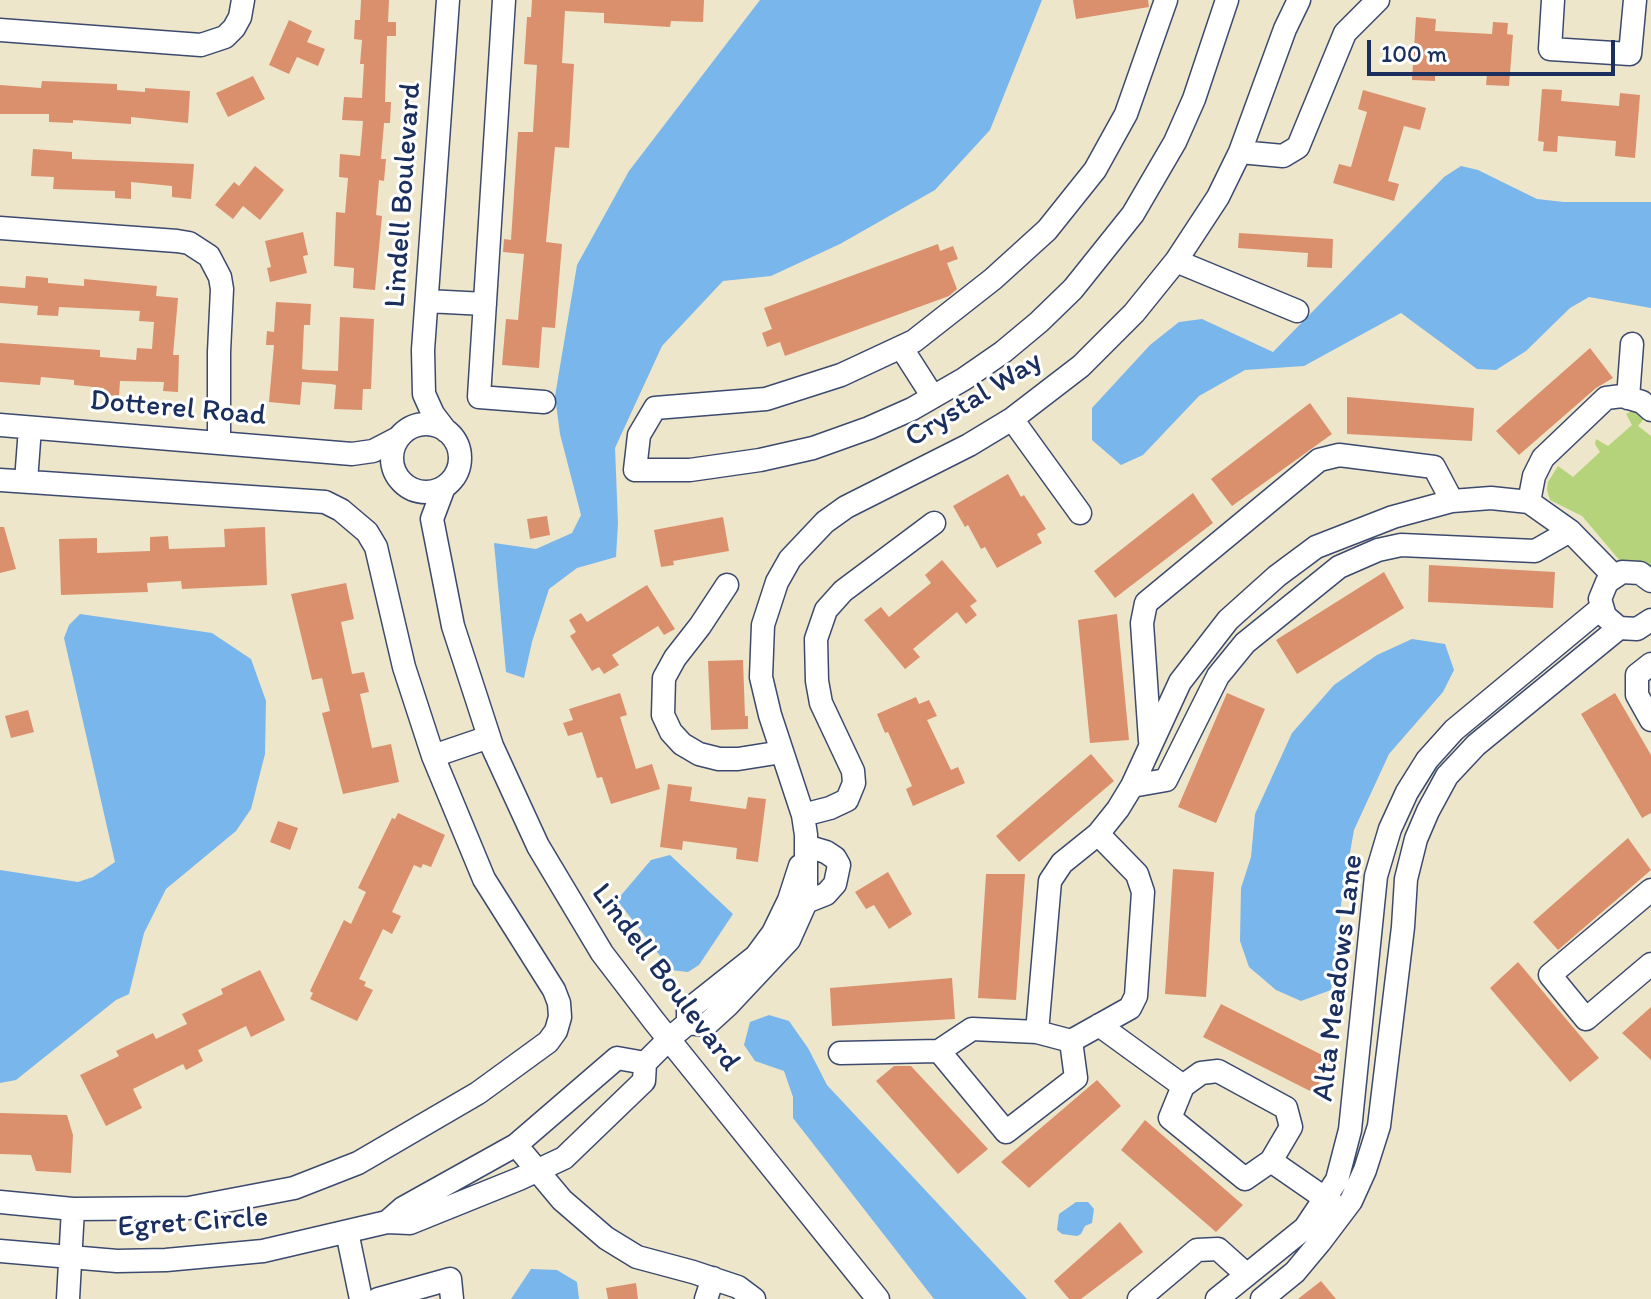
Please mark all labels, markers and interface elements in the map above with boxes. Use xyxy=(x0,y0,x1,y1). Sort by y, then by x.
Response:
scale bar xyxy=(1371,24,1619,74)
text: 100 m xyxy=(1381,39,1447,68)
street label: Lindell Boulevard xyxy=(378,81,430,309)
street label: Crystal Way xyxy=(899,344,1049,456)
street label: Dotterel Road xyxy=(88,383,268,435)
street label: Alta Meadows Lane xyxy=(1306,853,1372,1103)
street label: Lindell Boulevard xyxy=(583,877,747,1079)
street label: Egret Circle xyxy=(116,1200,270,1246)

